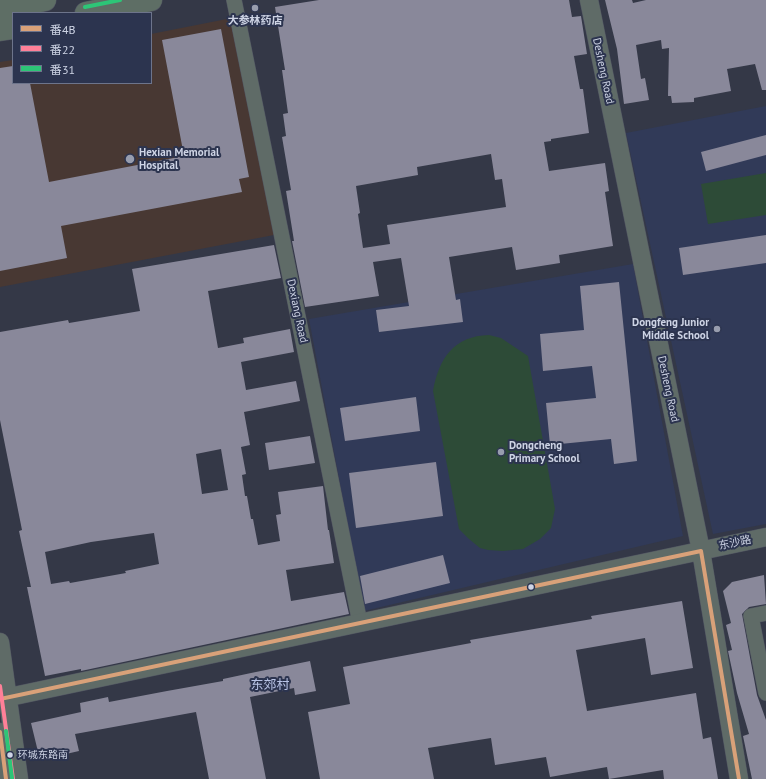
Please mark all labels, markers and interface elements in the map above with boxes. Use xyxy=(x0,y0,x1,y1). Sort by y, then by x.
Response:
marker: 大参林药店 xyxy=(250,3,260,13)
legend xyxy=(12,12,152,84)
place label: 大参林药店 xyxy=(228,14,282,28)
text: 番4B xyxy=(50,22,76,37)
street label: Desheng Road xyxy=(590,37,616,105)
text: 番22 xyxy=(50,42,75,57)
text: 番31 xyxy=(50,62,75,77)
place label: Hexian Memorial Hospital xyxy=(139,146,219,172)
marker: Hexian Memorial Hospital xyxy=(124,153,136,165)
street label: Dexiang Road xyxy=(284,278,310,344)
place label: Dongfeng Junior Middle School xyxy=(632,316,709,342)
marker: Dongfeng Junior Middle School xyxy=(712,324,722,334)
street label: Desheng Road xyxy=(655,355,681,423)
place label: Dongcheng Primary School xyxy=(509,439,580,465)
marker: Dongcheng Primary School xyxy=(496,447,506,457)
street label: 东沙路 xyxy=(717,533,753,553)
unlabelled marker xyxy=(526,582,536,592)
district label: 东郊村 xyxy=(251,677,289,693)
place label: 环城东路南 xyxy=(18,749,68,761)
marker: 环城东路南 xyxy=(5,750,15,760)

